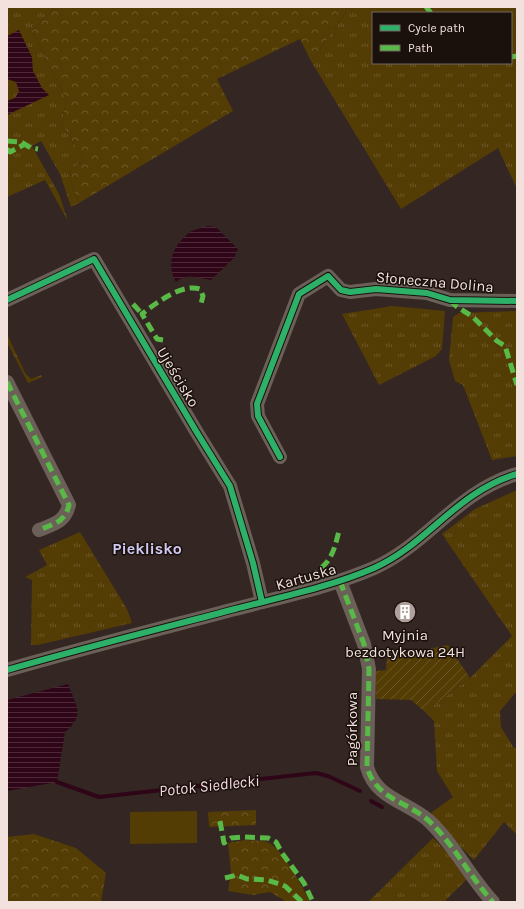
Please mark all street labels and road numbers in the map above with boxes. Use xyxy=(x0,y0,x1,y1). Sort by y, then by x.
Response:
street label: Słoneczna Dolina xyxy=(375,268,495,296)
street label: Ujeścisko xyxy=(153,344,203,410)
street label: Kartuska xyxy=(274,560,338,594)
street label: Pagórkowa xyxy=(343,692,361,766)

